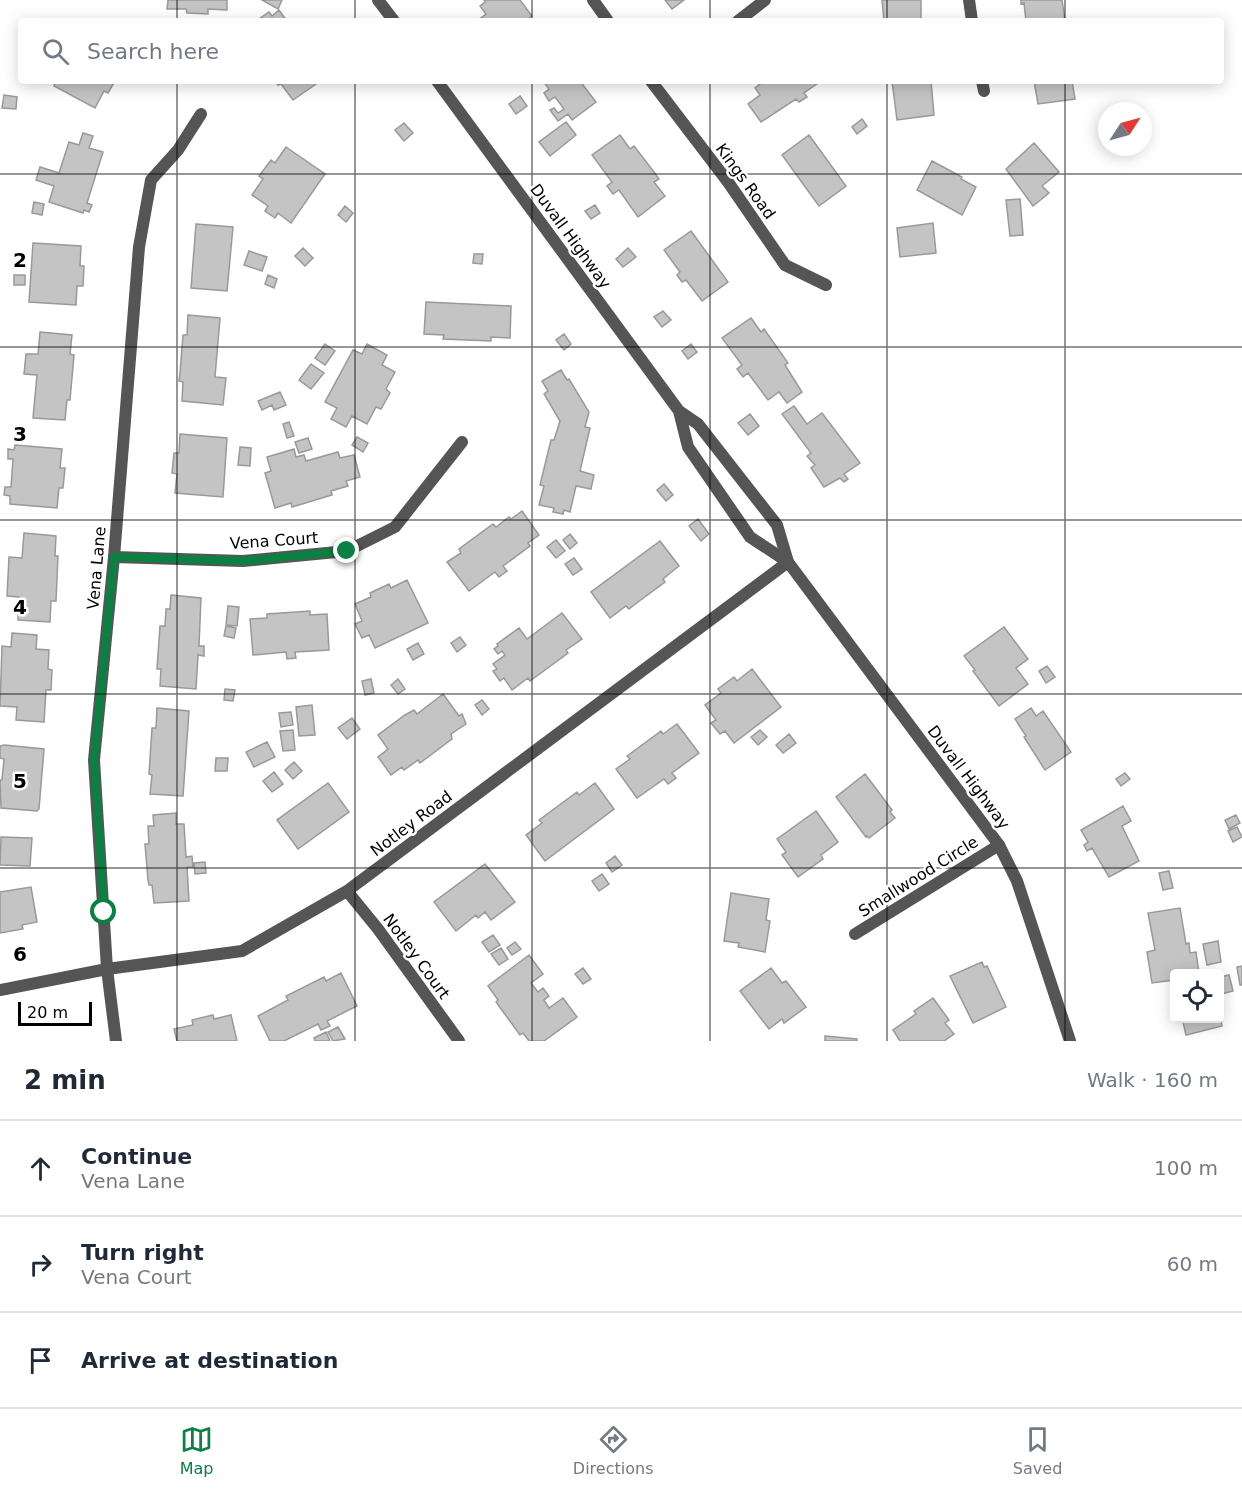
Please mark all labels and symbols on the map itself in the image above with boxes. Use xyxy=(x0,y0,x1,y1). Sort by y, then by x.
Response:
north arrow xyxy=(1098,102,1152,156)
street label: Kings Road xyxy=(712,140,779,223)
street label: Duvall Highway xyxy=(526,180,615,292)
text: 2 xyxy=(13,248,27,272)
text: 3 xyxy=(13,422,27,446)
street label: Vena Lane xyxy=(83,526,110,610)
street label: Vena Court xyxy=(229,528,319,553)
route end xyxy=(333,537,359,563)
text: 4 xyxy=(13,595,27,619)
street label: Duvall Highway xyxy=(923,722,1014,833)
text: 5 xyxy=(13,769,27,793)
street label: Notley Road xyxy=(367,787,456,860)
street label: Smallwood Circle xyxy=(855,832,982,921)
route start xyxy=(90,898,116,924)
street label: Notley Court xyxy=(379,910,454,1003)
text: 6 xyxy=(13,942,27,966)
scale bar xyxy=(18,999,92,1026)

